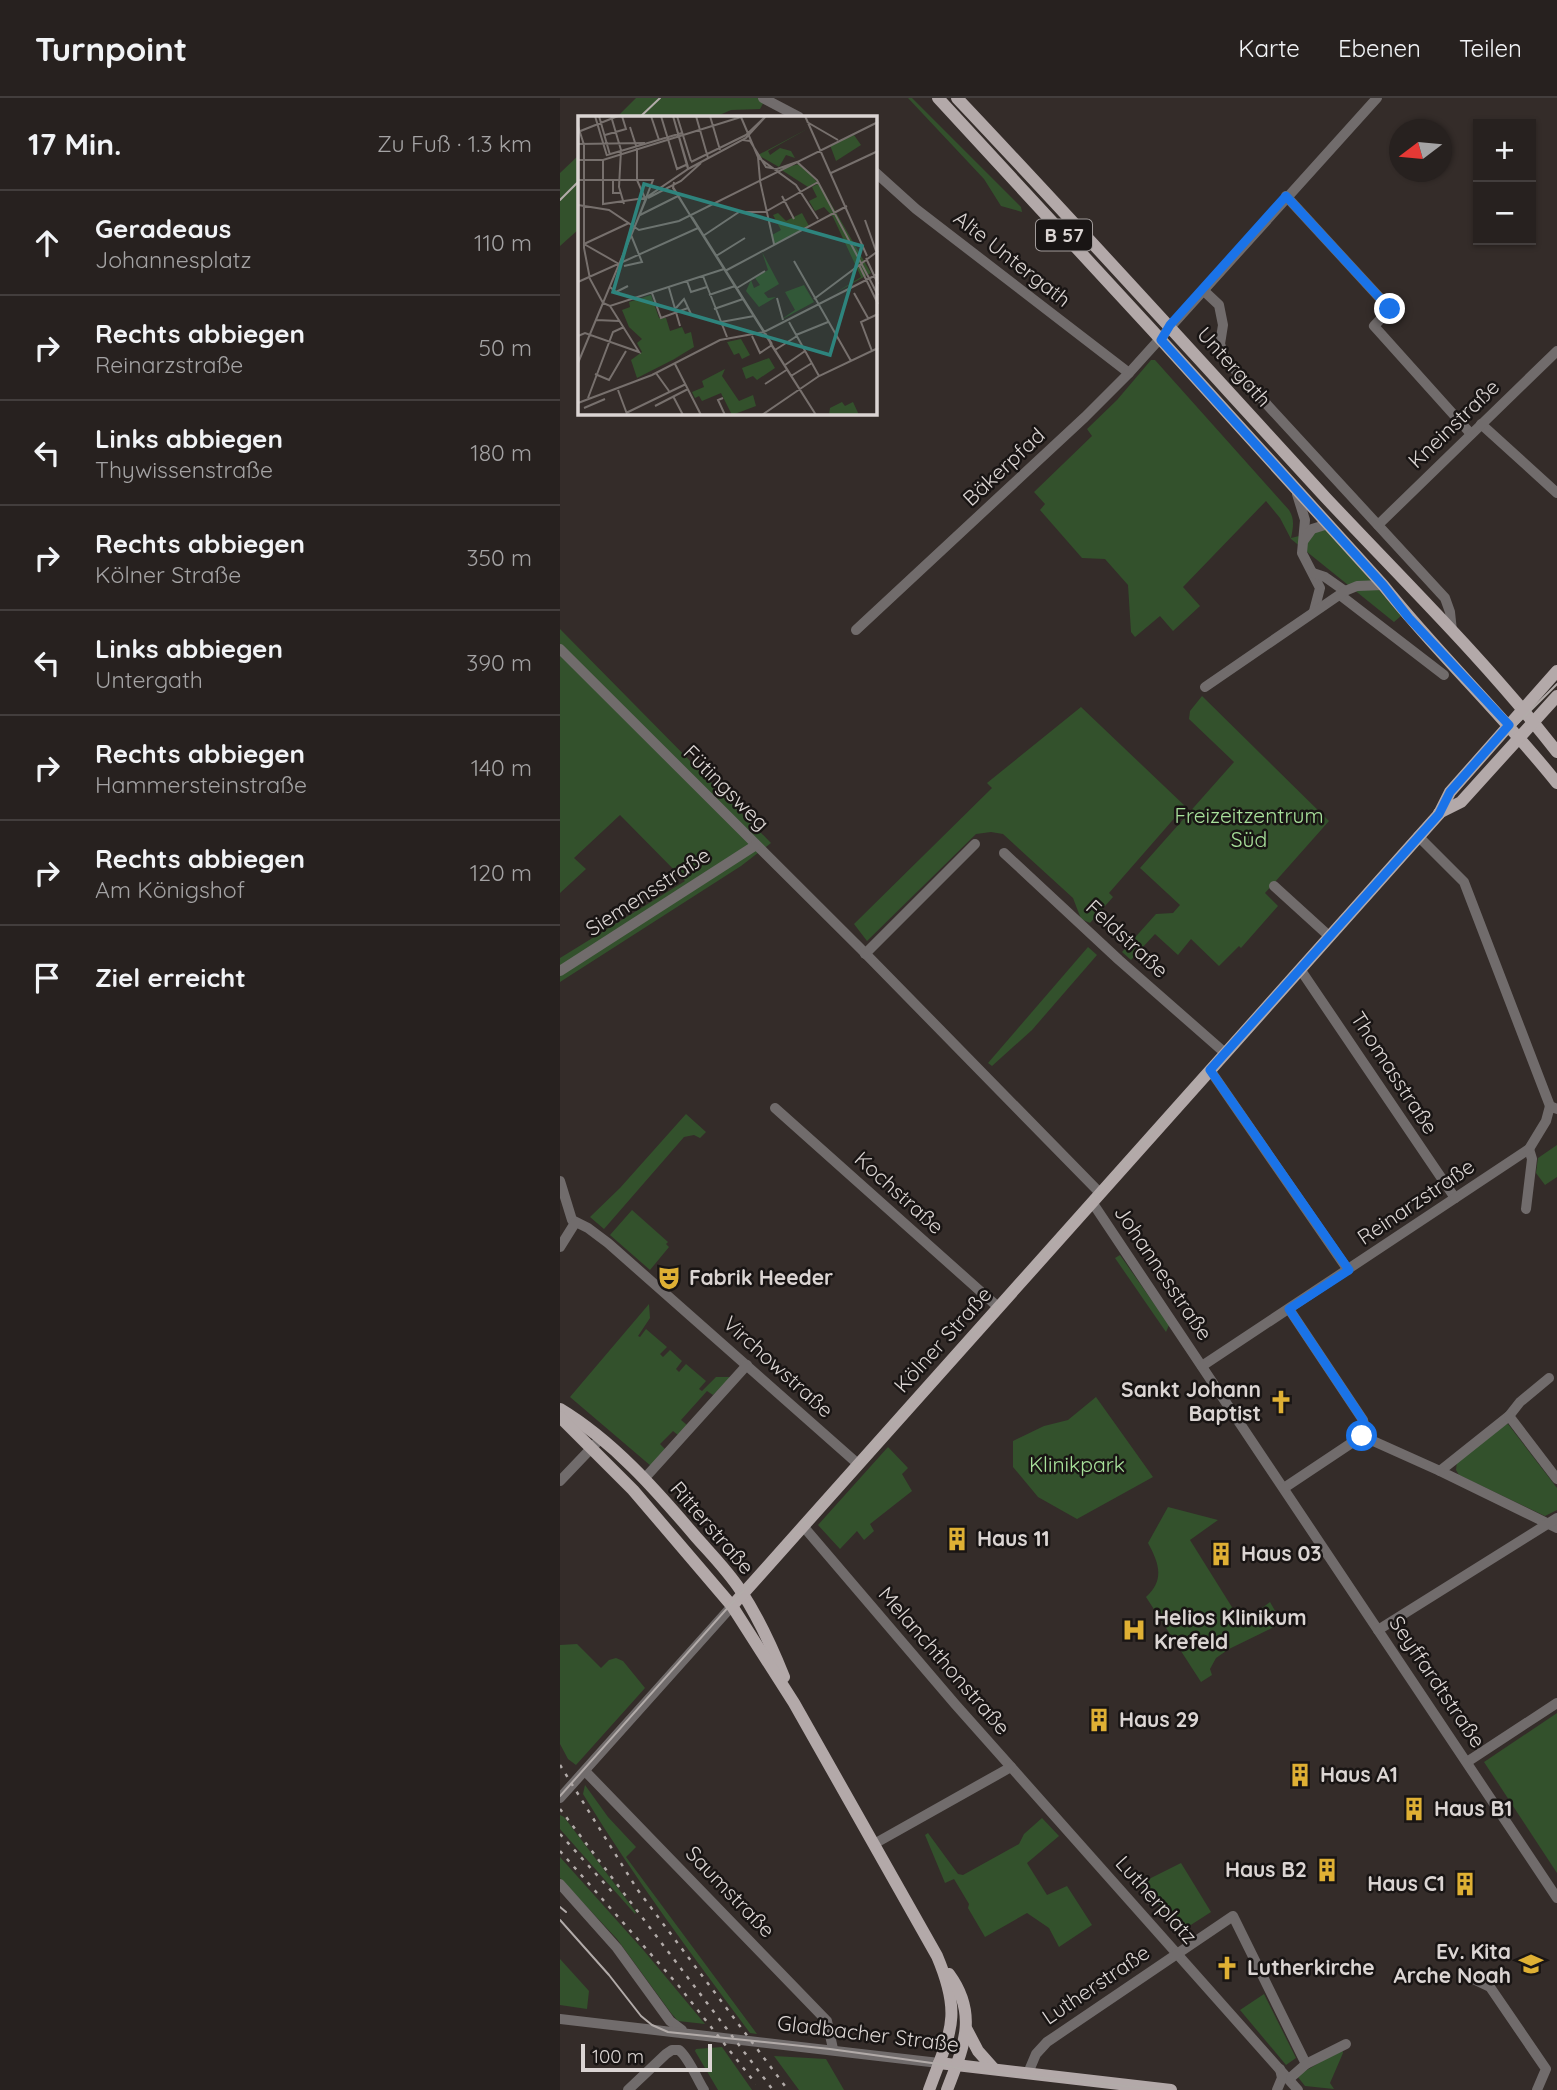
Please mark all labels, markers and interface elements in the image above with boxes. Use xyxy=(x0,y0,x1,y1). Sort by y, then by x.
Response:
text: Turnpoint xyxy=(35,28,187,69)
text: Karte xyxy=(1238,33,1300,63)
text: Ebenen xyxy=(1338,33,1421,63)
text: Teilen xyxy=(1459,33,1522,63)
inset map xyxy=(578,116,877,415)
north arrow xyxy=(1389,119,1452,182)
map controls xyxy=(1473,119,1536,245)
button: + xyxy=(1473,119,1536,182)
text: 17 Min. xyxy=(28,125,122,163)
text: Zu Fuß · 1.3 km xyxy=(377,129,532,158)
button: − xyxy=(1473,182,1536,245)
street label: Alte Untergath xyxy=(949,204,1076,312)
text: Geradeaus xyxy=(95,212,231,245)
road number: B 57 xyxy=(1036,220,1092,251)
icon: ahead xyxy=(28,224,66,262)
text: 110 m xyxy=(474,228,532,257)
text: Johannesplatz xyxy=(95,245,251,274)
route end xyxy=(1374,293,1405,324)
text: Rechts abbiegen xyxy=(95,317,305,350)
street label: Untergath xyxy=(1192,321,1277,412)
icon: right xyxy=(28,329,66,367)
text: 50 m xyxy=(479,333,532,362)
text: Reinarzstraße xyxy=(95,350,243,379)
street label: Kneinstraße xyxy=(1402,373,1504,473)
text: Links abbiegen xyxy=(95,422,283,455)
street label: Bäkerpfad xyxy=(957,422,1050,511)
icon: left xyxy=(28,434,66,472)
text: 180 m xyxy=(470,438,532,467)
text: Thywissenstraße xyxy=(95,455,273,484)
text: Rechts abbiegen xyxy=(95,527,305,560)
icon: right xyxy=(28,539,66,577)
text: 350 m xyxy=(466,543,532,572)
text: Kölner Straße xyxy=(95,560,241,589)
text: Links abbiegen xyxy=(95,632,283,665)
icon: left xyxy=(28,644,66,682)
text: 390 m xyxy=(466,648,532,677)
text: Untergath xyxy=(95,665,203,694)
text: Rechts abbiegen xyxy=(95,737,305,770)
street label: Fütingsweg xyxy=(678,739,775,836)
icon: right xyxy=(28,749,66,787)
text: 140 m xyxy=(471,753,532,782)
text: Hammersteinstraße xyxy=(95,770,307,799)
park label: Freizeitzentrum Süd xyxy=(1174,802,1324,852)
street label: Siemensstraße xyxy=(580,841,715,941)
text: Rechts abbiegen xyxy=(95,842,305,875)
icon: right xyxy=(28,854,66,892)
text: 120 m xyxy=(470,858,532,887)
text: Am Königshof xyxy=(95,875,245,904)
street label: Feldstraße xyxy=(1081,894,1174,983)
icon: arrive xyxy=(28,959,66,997)
text: Ziel erreicht xyxy=(95,961,246,994)
street label: Thomasstraße xyxy=(1346,1006,1444,1139)
street label: Kochstraße xyxy=(850,1145,950,1239)
street label: Reinarzstraße xyxy=(1352,1153,1479,1250)
street label: Johannesstraße xyxy=(1109,1200,1219,1345)
theatre icon: Fabrik Heeder xyxy=(655,1264,683,1292)
place label: Fabrik Heeder xyxy=(689,1264,833,1290)
street label: Kölner Straße xyxy=(888,1281,997,1398)
street label: Virchowstraße xyxy=(718,1310,839,1423)
place label: Sankt Johann Baptist xyxy=(1121,1376,1261,1426)
church icon: Sankt Johann Baptist xyxy=(1267,1388,1295,1416)
route start xyxy=(1346,1420,1377,1451)
park label: Klinikpark xyxy=(1029,1451,1125,1477)
street label: Ritterstraße xyxy=(665,1476,760,1579)
building icon: Haus 11 xyxy=(943,1525,971,1553)
place label: Haus 11 xyxy=(977,1525,1050,1551)
building icon: Haus 03 xyxy=(1207,1540,1235,1568)
place label: Haus 03 xyxy=(1241,1540,1322,1566)
street label: Melanchthonstraße xyxy=(873,1581,1016,1740)
place label: Helios Klinikum Krefeld xyxy=(1154,1604,1307,1654)
street label: Seyffardtstraße xyxy=(1384,1611,1491,1752)
hospital icon: Helios Klinikum Krefeld xyxy=(1120,1616,1148,1644)
building icon: Haus 29 xyxy=(1085,1706,1113,1734)
place label: Haus 29 xyxy=(1119,1706,1199,1732)
building icon: Haus A1 xyxy=(1286,1761,1314,1789)
place label: Haus A1 xyxy=(1320,1761,1398,1787)
building icon: Haus B1 xyxy=(1400,1795,1428,1823)
place label: Haus B1 xyxy=(1434,1795,1512,1821)
street label: Saumstraße xyxy=(681,1840,781,1943)
street label: Lutherplatz xyxy=(1110,1850,1203,1949)
place label: Haus B2 xyxy=(1225,1856,1307,1882)
building icon: Haus B2 xyxy=(1313,1856,1341,1884)
place label: Haus C1 xyxy=(1367,1870,1445,1896)
building icon: Haus C1 xyxy=(1451,1870,1479,1898)
place label: Ev. Kita Arche Noah xyxy=(1393,1938,1511,1988)
street label: Lutherstraße xyxy=(1037,1939,1154,2030)
school or university icon: Ev. Kita Arche Noah xyxy=(1517,1950,1545,1978)
church icon: Lutherkirche xyxy=(1213,1954,1241,1982)
place label: Lutherkirche xyxy=(1247,1954,1375,1980)
street label: Gladbacher Straße xyxy=(776,2009,960,2057)
scale bar xyxy=(581,2041,712,2073)
text: 100 m xyxy=(592,2044,644,2068)

